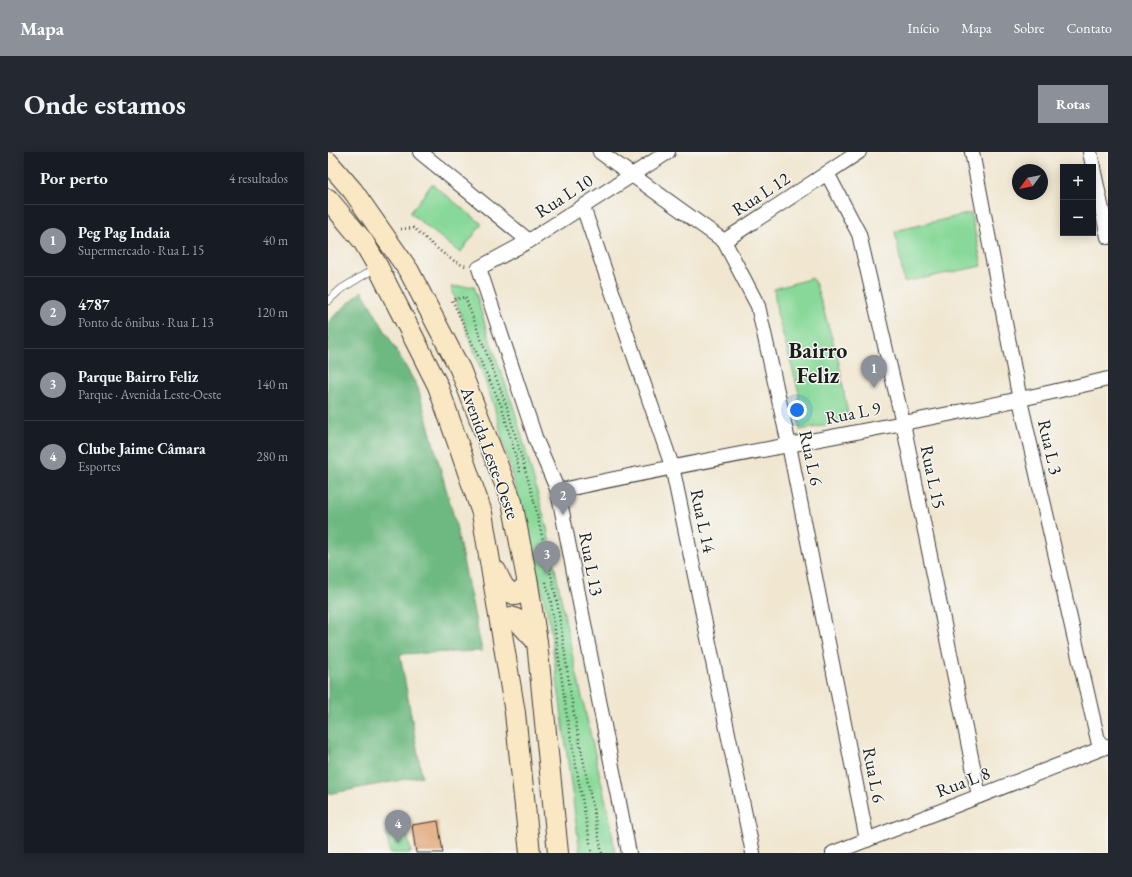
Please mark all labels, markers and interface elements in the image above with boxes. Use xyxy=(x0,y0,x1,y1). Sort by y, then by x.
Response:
text: Mapa xyxy=(20,16,64,41)
text: Início xyxy=(907,19,939,37)
text: Mapa xyxy=(961,19,992,37)
text: Sobre xyxy=(1014,19,1044,37)
text: Contato xyxy=(1066,19,1112,37)
button: Rotas xyxy=(1038,85,1108,123)
text: Onde estamos xyxy=(24,86,186,122)
north arrow xyxy=(1012,164,1048,200)
map controls xyxy=(1060,164,1096,236)
button: + xyxy=(1060,164,1096,200)
street label: Rua L 12 xyxy=(727,166,794,221)
text: Por perto xyxy=(40,167,108,189)
street label: Rua L 10 xyxy=(530,168,597,223)
text: 4 resultados xyxy=(229,170,288,187)
button: − xyxy=(1060,200,1096,236)
text: Peg Pag Indaia xyxy=(78,223,170,242)
text: 1 xyxy=(50,232,56,249)
text: 40 m xyxy=(263,232,288,249)
text: Supermercado · Rua L 15 xyxy=(78,242,204,259)
text: 4787 xyxy=(78,295,110,314)
text: 2 xyxy=(50,304,56,321)
text: 120 m xyxy=(257,304,288,321)
text: Ponto de ônibus · Rua L 13 xyxy=(78,314,214,331)
district label: Bairro Feliz xyxy=(789,336,847,390)
pin: 1 xyxy=(861,355,887,388)
text: Parque Bairro Feliz xyxy=(78,367,198,386)
text: 3 xyxy=(50,376,56,393)
text: 140 m xyxy=(257,376,288,393)
street label: Avenida Leste-Oeste xyxy=(455,382,525,522)
text: Parque · Avenida Leste-Oeste xyxy=(78,386,221,403)
street label: Rua L 9 xyxy=(823,396,883,429)
your location xyxy=(787,400,807,420)
street label: Rua L 3 xyxy=(1033,417,1068,477)
street label: Rua L 6 xyxy=(794,428,829,488)
text: Clube Jaime Câmara xyxy=(78,439,206,458)
street label: Rua L 15 xyxy=(916,443,951,511)
text: 4 xyxy=(50,448,56,465)
text: 280 m xyxy=(257,448,288,465)
text: Esportes xyxy=(78,458,120,475)
pin: 2 xyxy=(550,482,576,515)
street label: Rua L 14 xyxy=(686,487,722,555)
street label: Rua L 13 xyxy=(574,530,609,598)
pin: 3 xyxy=(534,541,560,574)
street label: Rua L 6 xyxy=(858,745,891,805)
street label: Rua L 8 xyxy=(933,761,993,802)
pin: 4 xyxy=(385,810,411,843)

